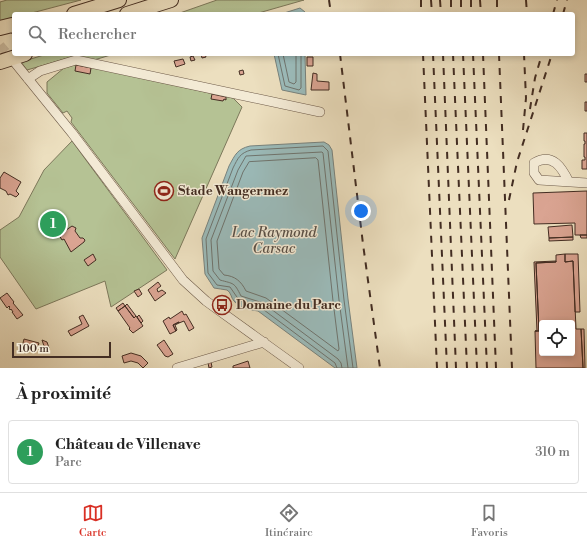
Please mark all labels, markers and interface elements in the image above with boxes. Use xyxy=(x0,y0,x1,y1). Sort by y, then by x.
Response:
search box xyxy=(12,12,575,56)
icon: search xyxy=(26,23,48,45)
text: Rechercher xyxy=(58,25,137,44)
sports icon: Stade Wangermez xyxy=(153,180,175,202)
place label: Stade Wangermez xyxy=(178,183,288,199)
your location xyxy=(351,201,371,221)
pin: 1 xyxy=(40,209,66,239)
water label: Lac Raymond Carsac xyxy=(231,224,318,258)
bus stop icon: Domaine du Parc xyxy=(211,294,233,316)
place label: Domaine du Parc xyxy=(236,297,341,313)
map controls xyxy=(539,320,575,356)
button: locate xyxy=(539,320,575,356)
scale bar xyxy=(12,340,111,359)
text: 100 m xyxy=(18,342,49,356)
text: À proximité xyxy=(16,383,111,405)
text: Château de Villenave xyxy=(55,435,201,454)
text: 1 xyxy=(27,444,33,460)
text: 310 m xyxy=(535,444,570,460)
text: Parc xyxy=(55,454,82,470)
tab: Carte xyxy=(79,502,107,540)
tab: Itinéraire xyxy=(265,502,313,540)
tab: Favoris xyxy=(471,502,508,540)

